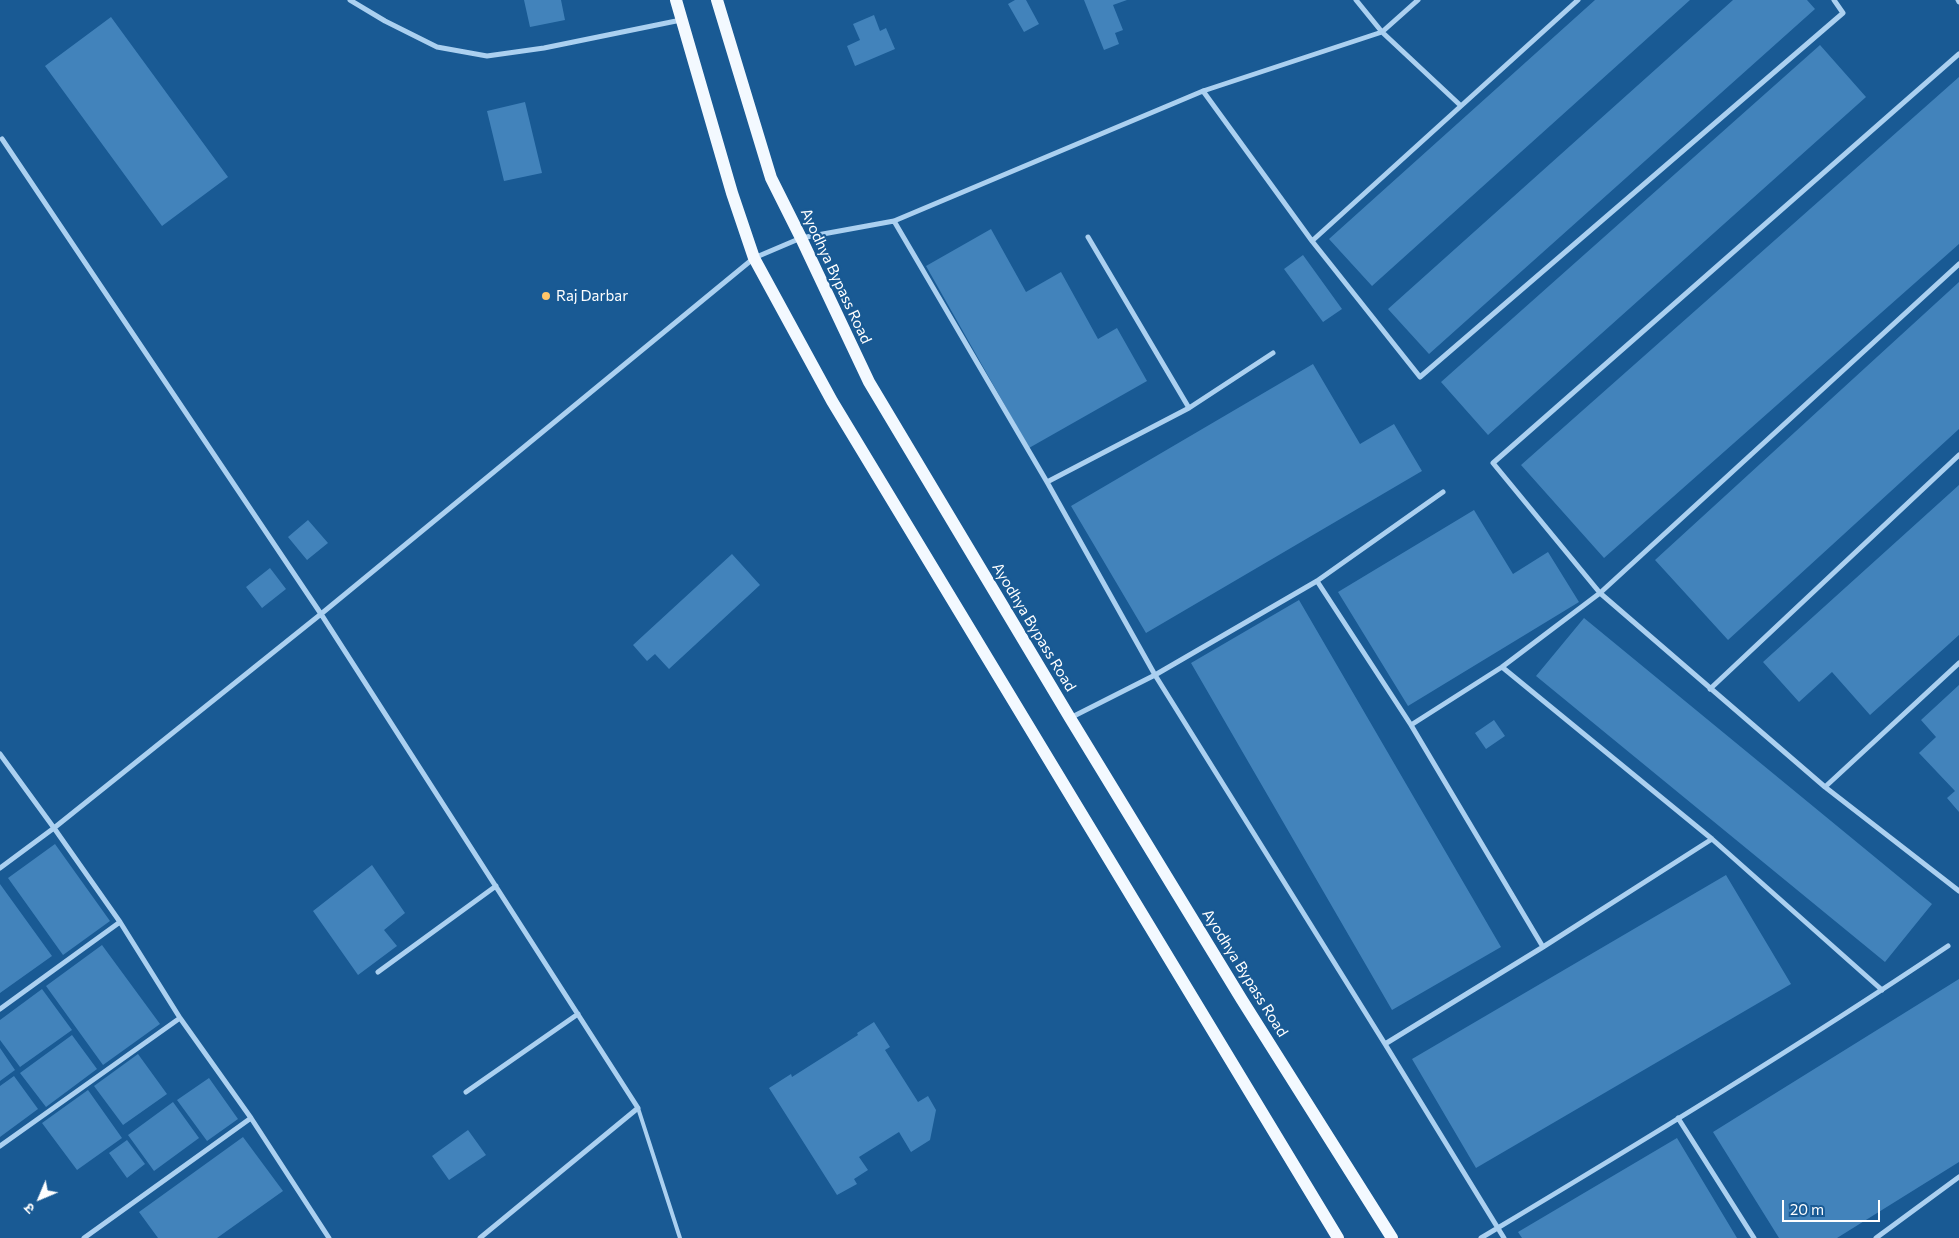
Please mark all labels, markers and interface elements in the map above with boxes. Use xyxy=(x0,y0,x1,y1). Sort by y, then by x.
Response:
street label: Ayodhya Bypass Road xyxy=(797,205,875,347)
place label: Raj Darbar xyxy=(556,287,628,305)
marker: Raj Darbar xyxy=(540,290,552,302)
street label: Ayodhya Bypass Road xyxy=(988,559,1080,695)
street label: Ayodhya Bypass Road xyxy=(1198,906,1292,1040)
north arrow xyxy=(15,1173,65,1223)
scale bar xyxy=(1784,1190,1882,1222)
text: उ xyxy=(20,1200,38,1218)
text: 20 m xyxy=(1790,1200,1824,1218)

